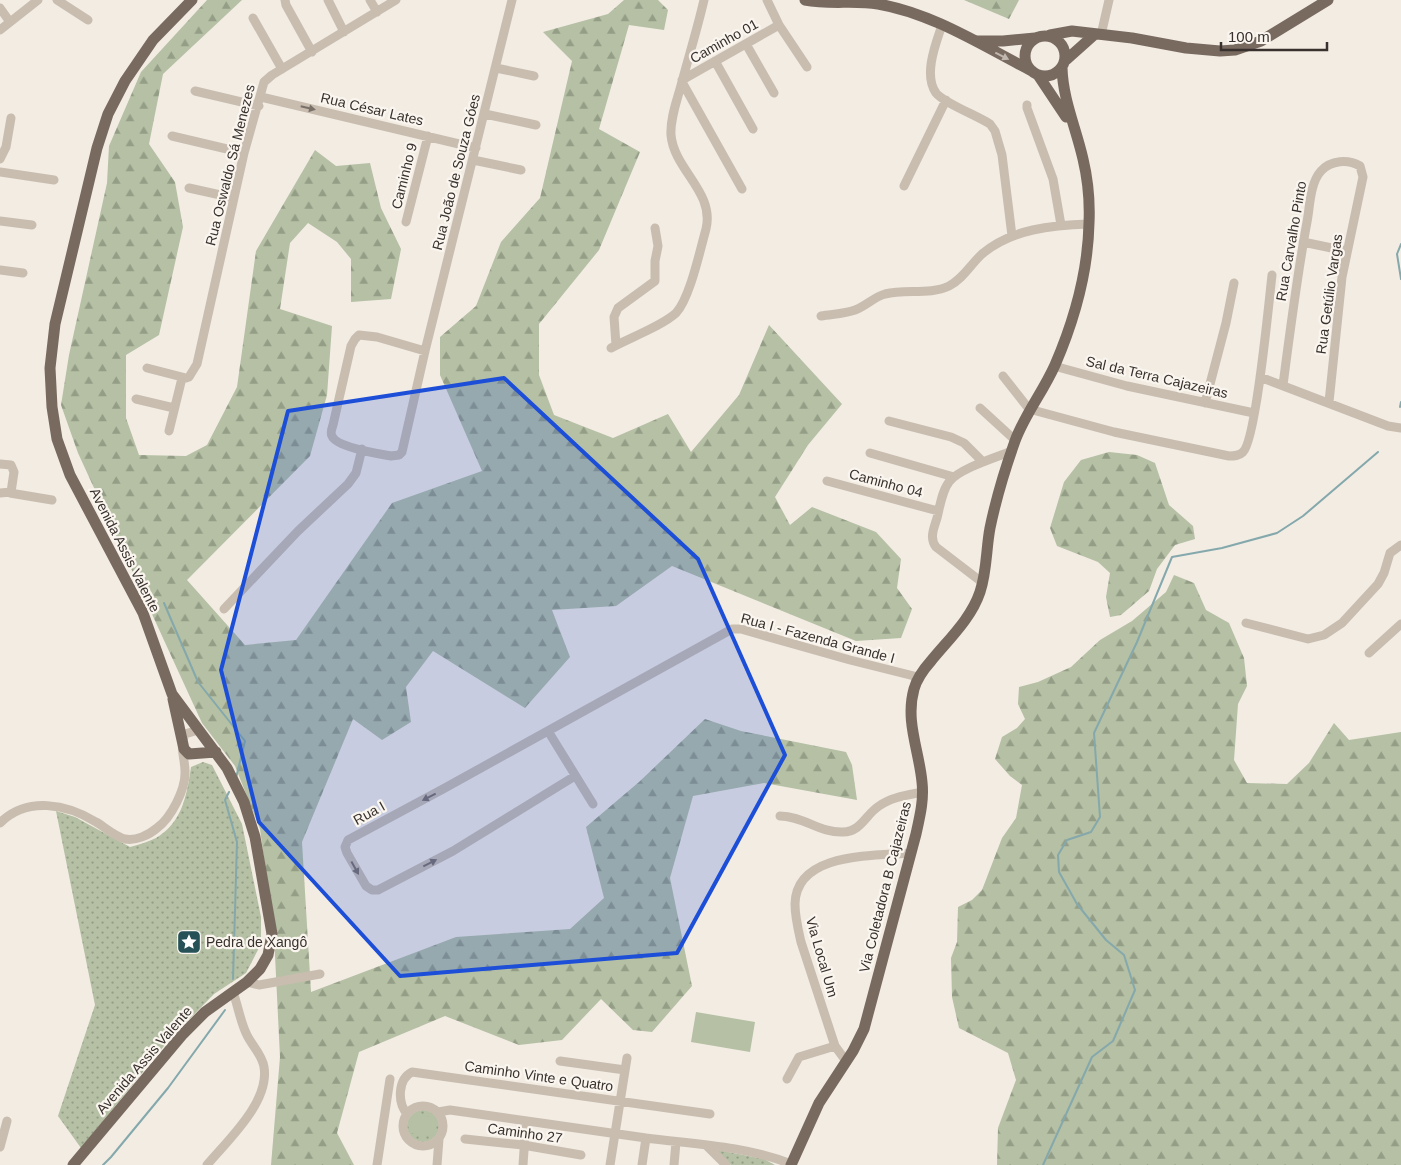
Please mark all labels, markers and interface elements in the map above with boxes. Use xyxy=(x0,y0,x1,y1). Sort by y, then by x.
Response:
street label: Caminho 01 xyxy=(687,16,761,66)
scale bar xyxy=(1221,20,1327,52)
text: 100 m xyxy=(1228,28,1270,45)
one-way arrow xyxy=(995,52,1009,60)
street label: Rua Oswaldo Sá Menezes xyxy=(202,83,258,247)
street label: Rua César Lates xyxy=(319,89,425,129)
street label: Rua João de Souza Góes xyxy=(429,92,483,252)
one-way arrow xyxy=(301,104,316,112)
street label: Caminho 9 xyxy=(388,141,420,211)
street label: Rua Carvalho Pinto xyxy=(1273,180,1309,302)
street label: Rua Getúlio Vargas xyxy=(1313,233,1345,355)
street label: Sal da Terra Cajazeiras xyxy=(1084,353,1230,401)
street label: Caminho 04 xyxy=(847,466,925,501)
street label: Avenida Assis Valente xyxy=(87,485,163,615)
street label: Rua I - Fazenda Grande I xyxy=(739,610,897,666)
one-way arrow xyxy=(421,793,436,801)
street label: Rua I xyxy=(350,798,388,828)
street label: Via Coletadora B Cajazeiras xyxy=(856,800,914,974)
one-way arrow xyxy=(423,859,437,867)
one-way arrow xyxy=(351,861,359,875)
street label: Via Local Um xyxy=(803,915,841,999)
place icon: Pedra de Xangô xyxy=(176,929,202,955)
place label: Pedra de Xangô xyxy=(206,934,307,950)
street label: Avenida Assis Valente xyxy=(93,1003,195,1117)
street label: Caminho Vinte e Quatro xyxy=(464,1058,615,1094)
street label: Caminho 27 xyxy=(487,1120,564,1146)

